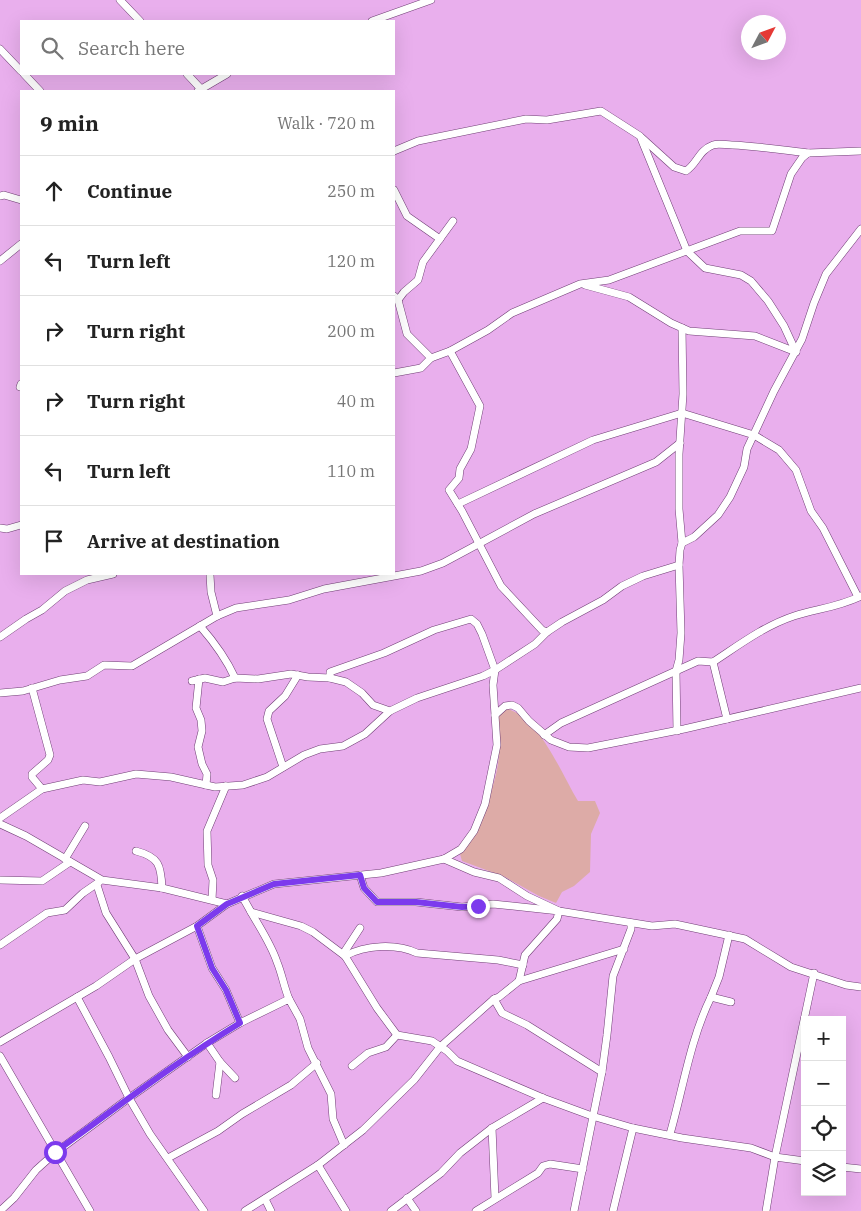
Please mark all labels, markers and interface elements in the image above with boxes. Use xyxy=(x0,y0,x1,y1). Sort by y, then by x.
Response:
north arrow xyxy=(741,15,786,60)
search box xyxy=(20,20,395,75)
icon: search xyxy=(38,34,66,62)
text: Search here xyxy=(78,36,185,60)
text: 9 min xyxy=(40,109,99,137)
text: Walk · 720 m xyxy=(277,113,375,133)
icon: ahead xyxy=(40,177,68,205)
text: Continue xyxy=(87,179,172,203)
text: 250 m xyxy=(327,181,375,201)
icon: left xyxy=(40,247,68,275)
text: Turn left xyxy=(87,249,170,273)
text: 120 m xyxy=(327,251,375,271)
icon: right xyxy=(40,317,68,345)
text: Turn right xyxy=(87,319,185,343)
text: 200 m xyxy=(327,321,375,341)
icon: right xyxy=(40,387,68,415)
text: Turn right xyxy=(87,389,185,413)
text: 40 m xyxy=(337,391,375,411)
icon: left xyxy=(40,457,68,485)
text: Turn left xyxy=(87,459,170,483)
text: 110 m xyxy=(327,461,375,481)
icon: arrive xyxy=(40,527,68,555)
text: Arrive at destination xyxy=(87,529,280,553)
route end xyxy=(467,895,490,918)
map controls xyxy=(801,1016,846,1196)
button: + xyxy=(801,1016,846,1061)
button: − xyxy=(801,1061,846,1106)
button: locate xyxy=(801,1106,846,1151)
route start xyxy=(44,1141,67,1164)
button: layers xyxy=(801,1151,846,1196)

